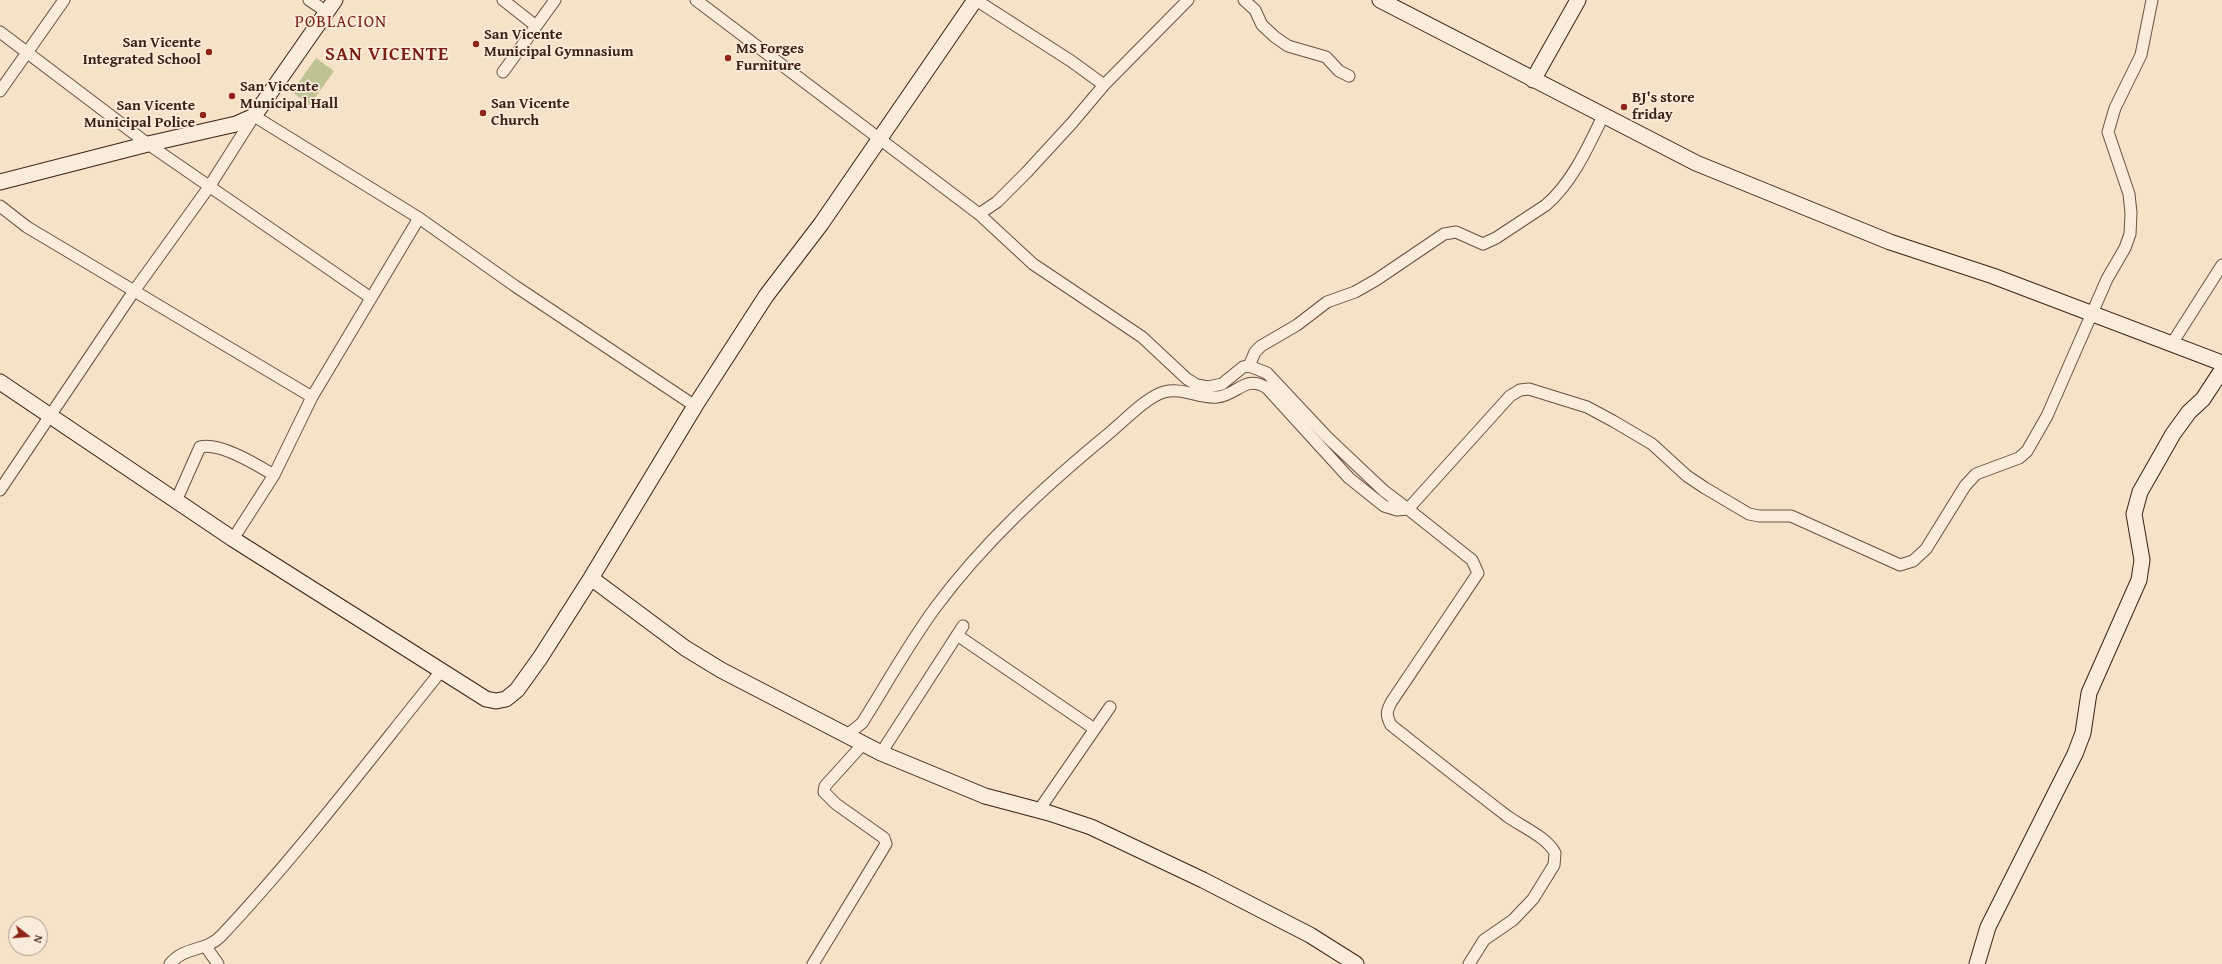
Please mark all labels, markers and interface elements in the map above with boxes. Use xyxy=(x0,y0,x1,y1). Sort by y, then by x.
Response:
district label: POBLACION xyxy=(295,13,387,33)
place label: San Vicente Municipal Gymnasium xyxy=(484,26,634,61)
place label: San Vicente Integrated School xyxy=(83,34,201,69)
marker: San Vicente Municipal Gymnasium xyxy=(471,39,481,49)
place label: MS Forges Furniture xyxy=(736,40,804,75)
district label: SAN VICENTE xyxy=(325,44,449,66)
marker: San Vicente Integrated School xyxy=(204,47,214,57)
marker: MS Forges Furniture xyxy=(723,53,733,63)
place label: San Vicente Municipal Hall xyxy=(240,78,338,113)
place label: BJ's store friday xyxy=(1632,89,1695,124)
marker: San Vicente Municipal Hall xyxy=(227,91,237,101)
place label: San Vicente Church xyxy=(491,95,570,130)
place label: San Vicente Municipal Police xyxy=(84,97,195,132)
marker: BJ's store friday xyxy=(1619,102,1629,112)
marker: San Vicente Church xyxy=(478,108,488,118)
marker: San Vicente Municipal Police xyxy=(198,110,208,120)
north arrow xyxy=(8,916,48,956)
text: N xyxy=(30,933,47,945)

